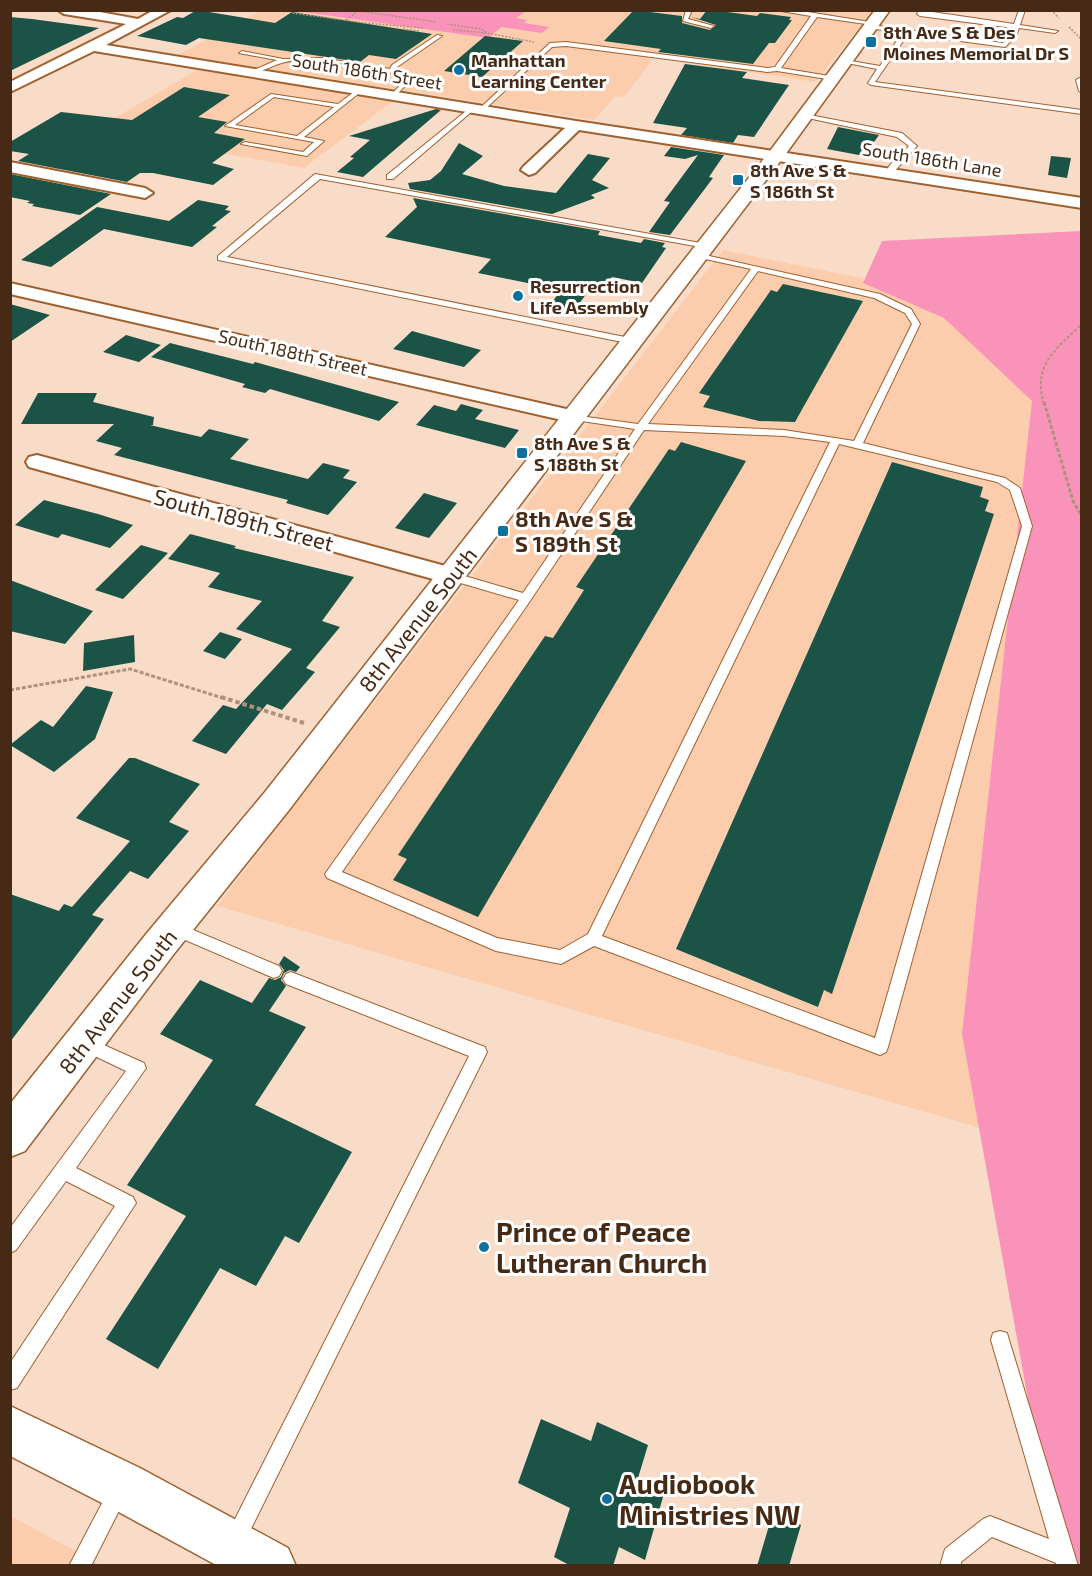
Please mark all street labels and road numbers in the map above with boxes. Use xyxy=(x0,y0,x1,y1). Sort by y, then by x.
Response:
street label: South 186th Street xyxy=(290,48,444,94)
street label: South 186th Lane xyxy=(861,137,1003,181)
street label: South 188th Street xyxy=(216,324,370,380)
street label: South 189th Street xyxy=(151,482,337,556)
street label: 8th Avenue South xyxy=(353,542,481,696)
street label: 8th Avenue South xyxy=(53,924,181,1078)

